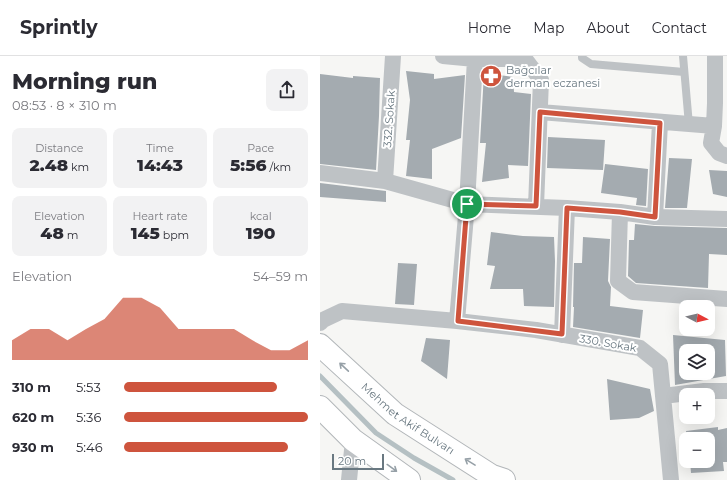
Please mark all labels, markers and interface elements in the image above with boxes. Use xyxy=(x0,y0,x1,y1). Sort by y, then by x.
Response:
text: Sprintly xyxy=(20,16,98,39)
text: Home xyxy=(468,19,511,37)
text: Map xyxy=(533,19,564,37)
text: About xyxy=(586,19,630,37)
text: Contact xyxy=(652,19,707,37)
pharmacy icon: Bağcılar derman eczanesi xyxy=(478,63,504,89)
place label: Bağcılar derman eczanesi xyxy=(506,63,600,90)
text: Morning run xyxy=(12,68,157,95)
button: share xyxy=(266,69,308,111)
street label: 332. Sokak xyxy=(380,90,398,148)
text: 08:53 · 8 × 310 m xyxy=(12,97,117,113)
text: Distance xyxy=(35,141,83,155)
text: Time xyxy=(146,141,174,155)
text: Pace xyxy=(247,141,274,155)
text: 2.48 xyxy=(29,155,68,175)
text: 14:43 xyxy=(137,155,183,175)
text: 5:56 xyxy=(230,155,267,175)
text: km xyxy=(68,160,89,174)
text: /km xyxy=(267,160,291,174)
pin xyxy=(450,187,484,221)
icon: arrive xyxy=(456,193,478,215)
text: Elevation xyxy=(34,209,85,223)
text: Heart rate xyxy=(132,209,188,223)
text: kcal xyxy=(250,209,272,223)
text: 48 xyxy=(40,223,64,243)
text: 145 xyxy=(131,223,160,243)
text: 190 xyxy=(246,223,275,243)
text: m xyxy=(64,228,78,242)
text: bpm xyxy=(160,228,189,242)
text: Elevation xyxy=(12,268,72,284)
text: 54–59 m xyxy=(253,268,308,284)
north arrow xyxy=(679,300,715,336)
map controls xyxy=(679,300,715,468)
street label: 330. Sokak xyxy=(578,331,638,355)
button: layers xyxy=(679,344,715,380)
one-way arrow xyxy=(339,362,349,372)
text: 310 m xyxy=(12,379,51,395)
text: 5:53 xyxy=(76,379,101,395)
street label: Mehmet Akif Bulvarı xyxy=(358,380,457,457)
button: + xyxy=(679,388,715,424)
text: 620 m xyxy=(12,409,54,425)
text: 5:36 xyxy=(76,409,101,425)
button: − xyxy=(679,432,715,468)
text: 930 m xyxy=(12,439,54,455)
text: 5:46 xyxy=(76,439,103,455)
scale bar xyxy=(332,452,384,471)
text: 20 m xyxy=(338,454,366,468)
one-way arrow xyxy=(464,457,476,465)
one-way arrow xyxy=(387,464,398,472)

